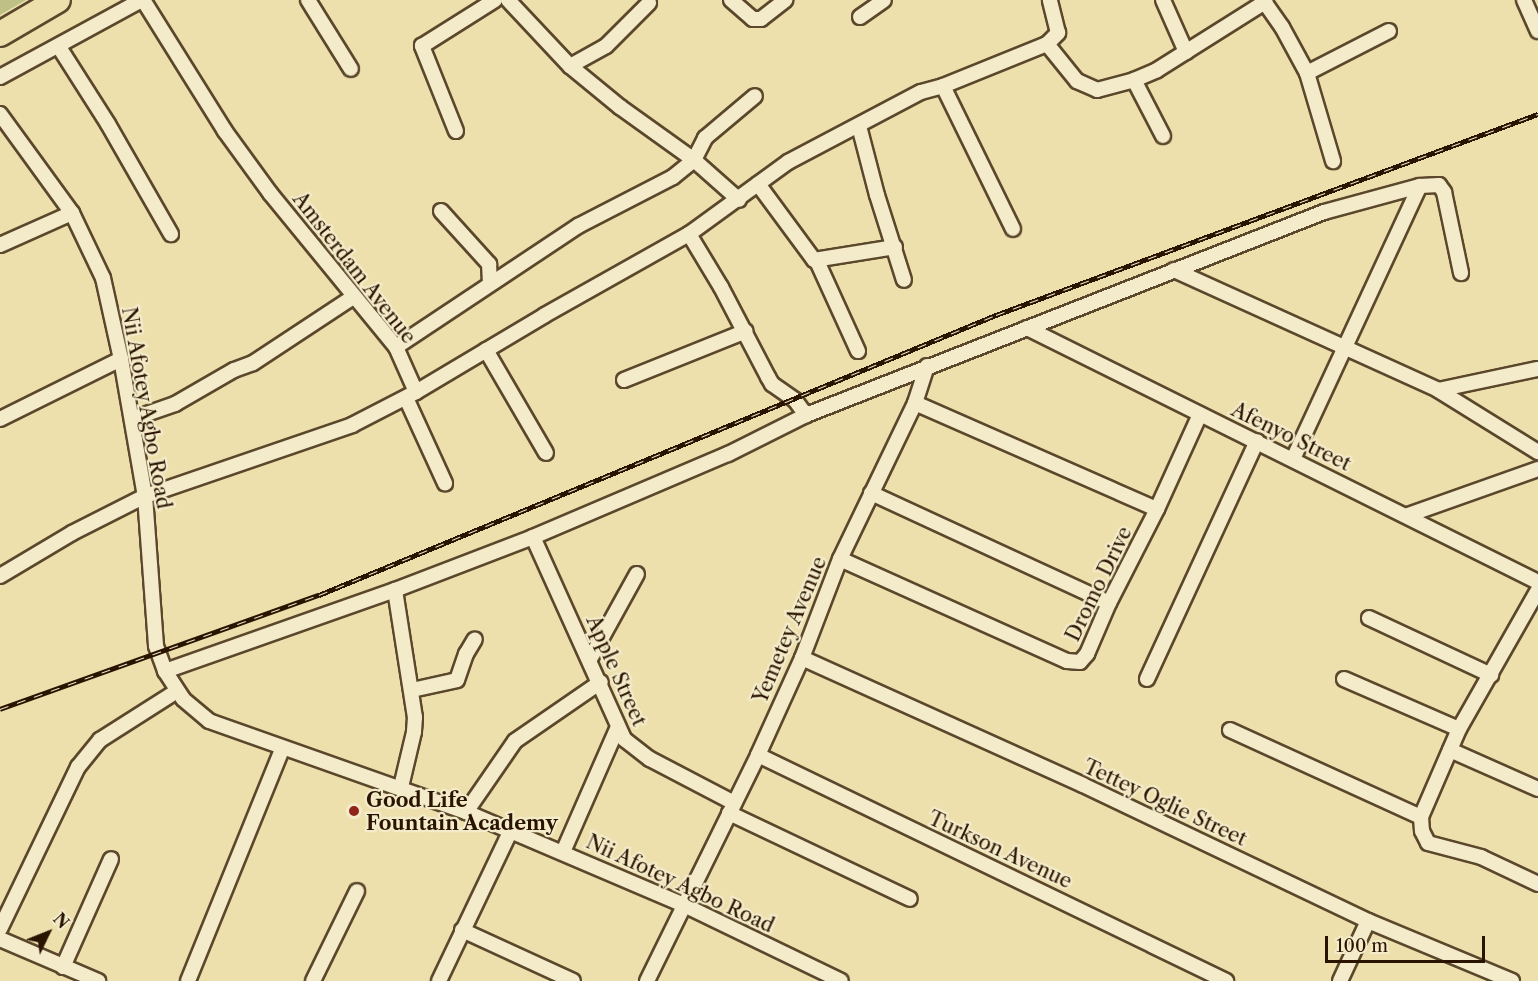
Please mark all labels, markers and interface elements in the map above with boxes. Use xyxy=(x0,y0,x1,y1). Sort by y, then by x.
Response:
street label: Amsterdam Avenue xyxy=(287,187,421,349)
street label: Nii Afotey Agbo Road xyxy=(116,304,176,512)
street label: Afenyo Street xyxy=(1227,398,1355,476)
street label: Dromo Drive xyxy=(1061,523,1137,645)
street label: Yemetey Avenue xyxy=(748,552,832,708)
street label: Apple Street xyxy=(581,612,651,730)
street label: Tettey Oglie Street xyxy=(1079,755,1251,851)
place label: Good Life Fountain Academy xyxy=(366,788,559,835)
marker: Good Life Fountain Academy xyxy=(347,804,361,818)
street label: Turkson Avenue xyxy=(924,806,1076,894)
street label: Nii Afotey Agbo Road xyxy=(581,829,779,939)
north arrow xyxy=(18,903,78,963)
text: N xyxy=(49,909,73,933)
scale bar xyxy=(1328,924,1488,962)
text: 100 m xyxy=(1336,935,1388,957)

